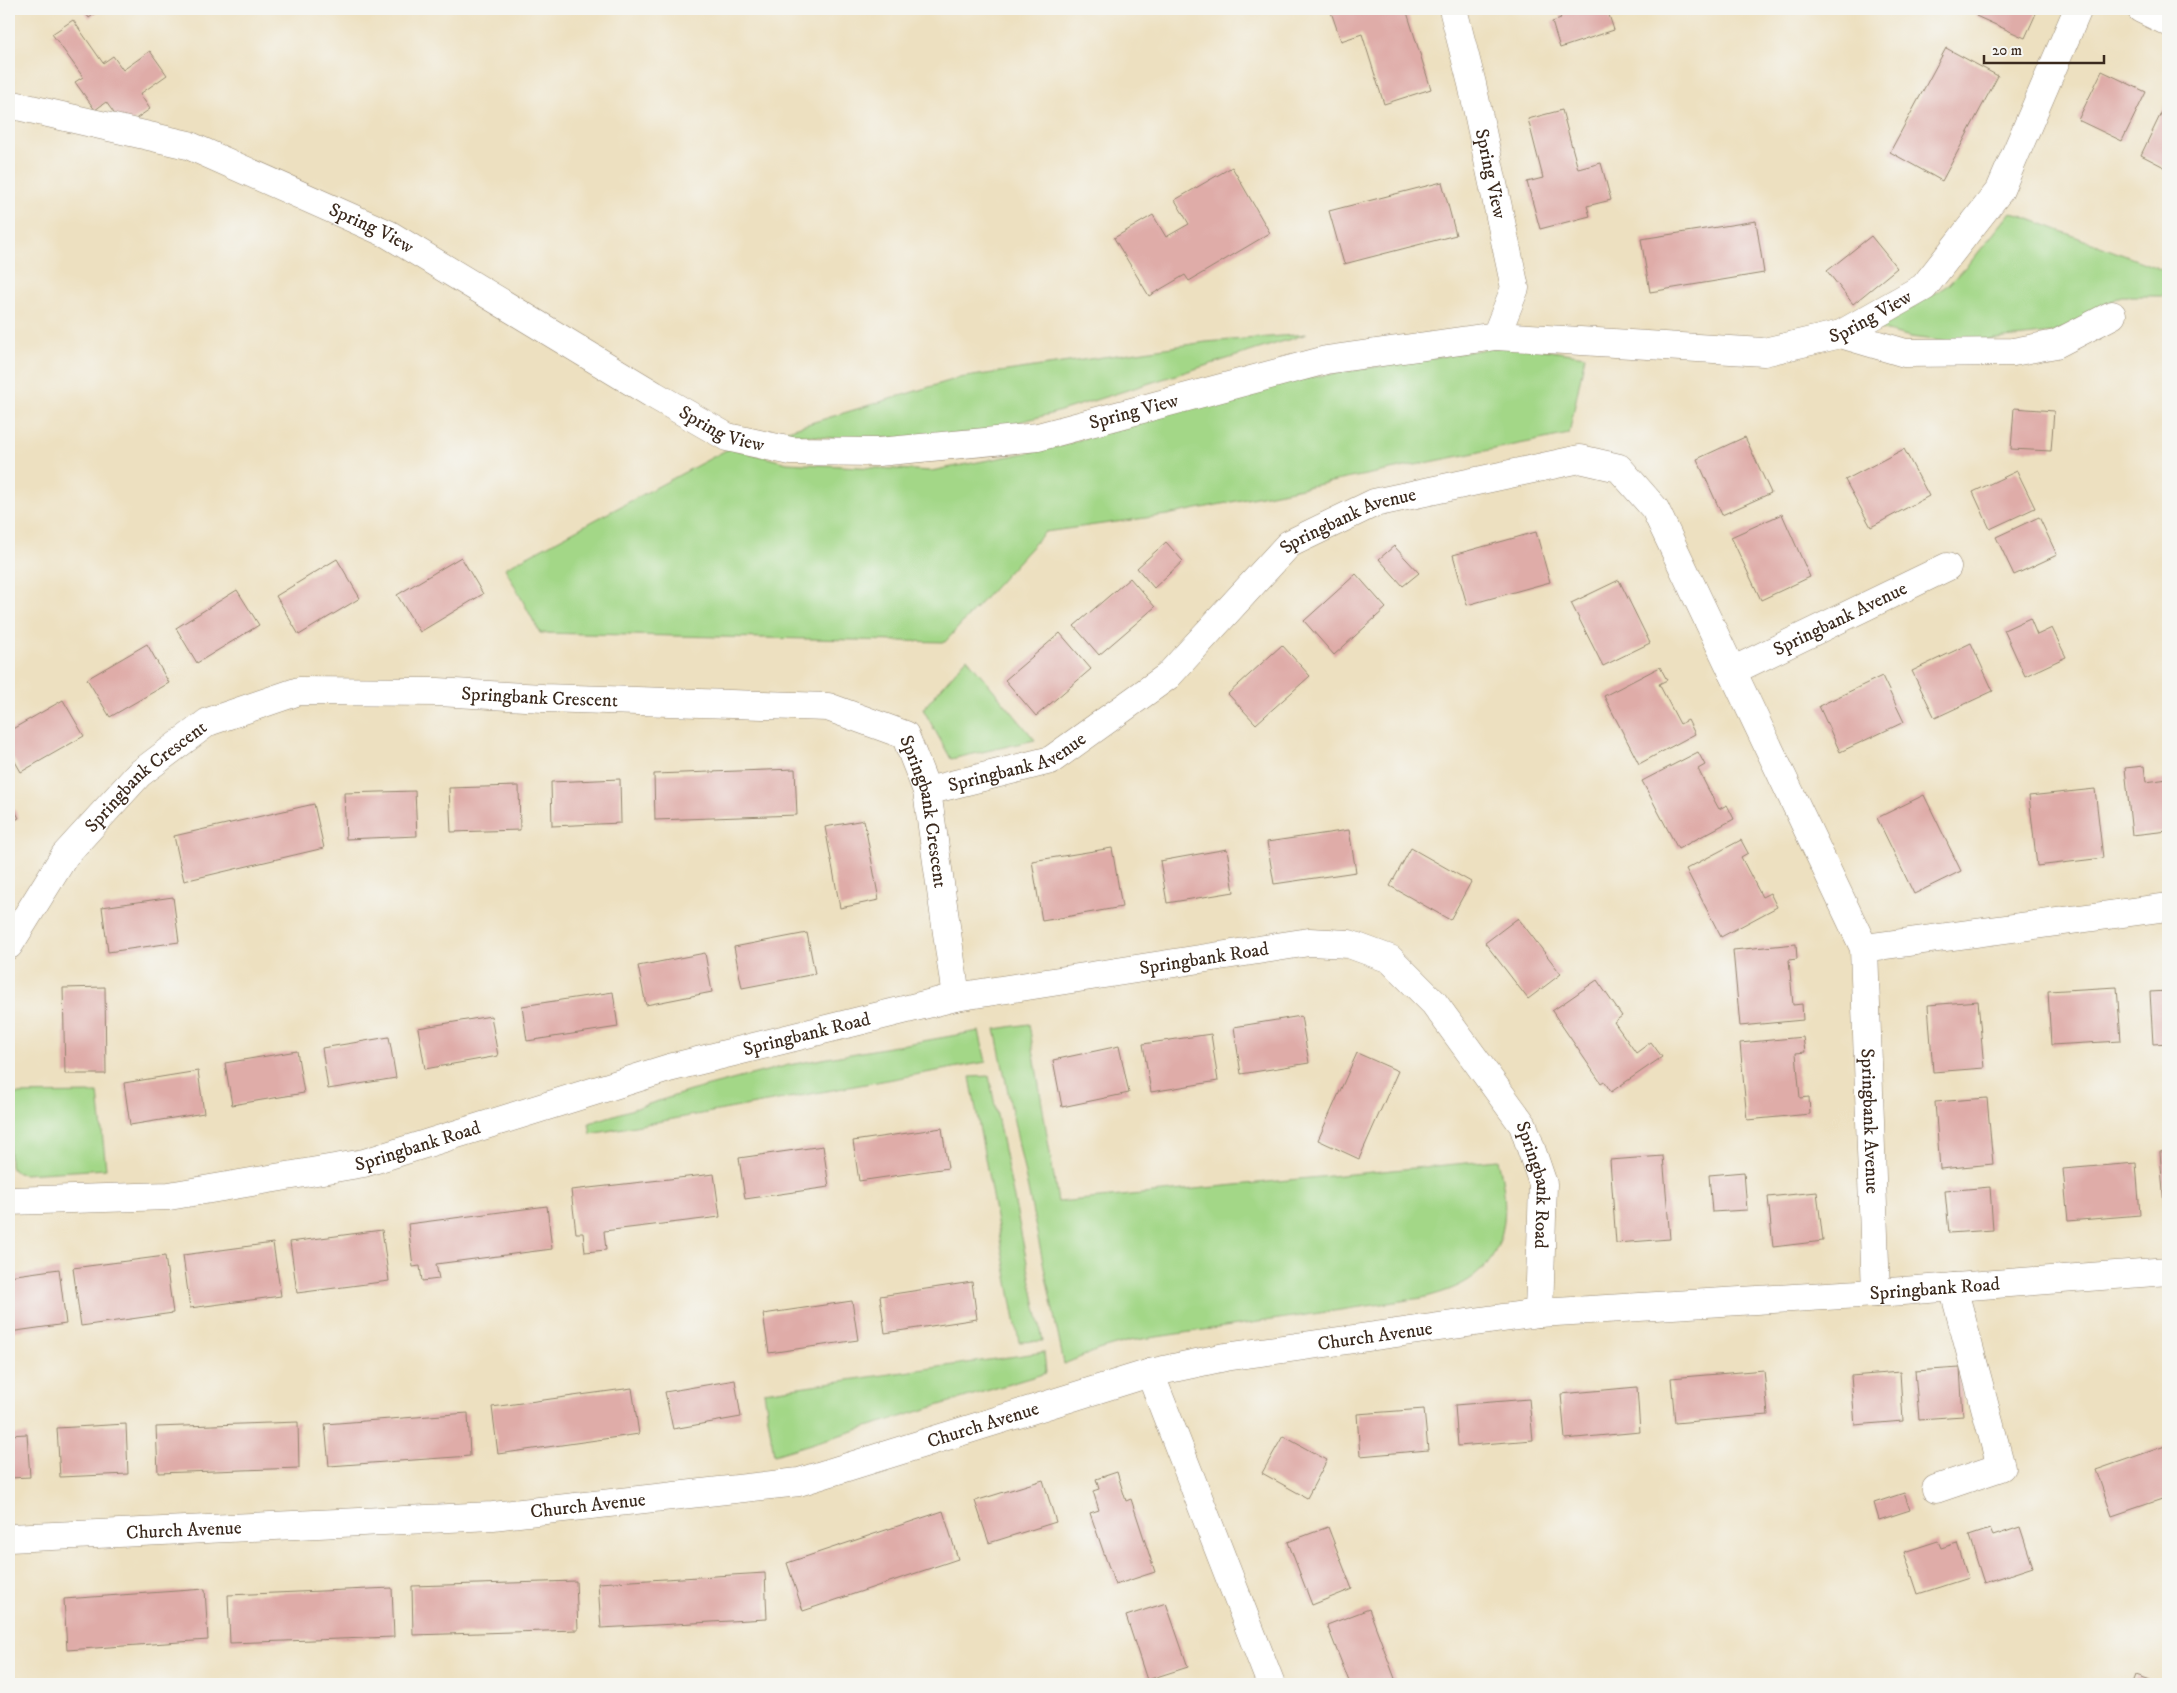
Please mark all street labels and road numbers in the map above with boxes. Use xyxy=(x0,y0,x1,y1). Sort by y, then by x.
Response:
street label: Spring View xyxy=(1470,127,1512,221)
street label: Spring View xyxy=(326,198,418,258)
street label: Spring View xyxy=(1827,285,1916,348)
street label: Spring View xyxy=(1087,388,1181,434)
street label: Spring View xyxy=(675,400,767,456)
street label: Springbank Avenue xyxy=(1275,483,1418,558)
street label: Springbank Avenue xyxy=(1769,577,1911,661)
street label: Springbank Crescent xyxy=(461,682,618,712)
street label: Springbank Crescent xyxy=(80,716,211,837)
street label: Springbank Avenue xyxy=(946,727,1090,797)
street label: Springbank Crescent xyxy=(895,732,952,889)
street label: Springbank Road xyxy=(1138,937,1271,980)
street label: Springbank Road xyxy=(740,1007,873,1061)
street label: Springbank Avenue xyxy=(1856,1048,1884,1195)
street label: Springbank Road xyxy=(353,1116,484,1176)
street label: Springbank Road xyxy=(1511,1118,1555,1250)
street label: Springbank Road xyxy=(1869,1272,2001,1305)
street label: Church Avenue xyxy=(1316,1317,1434,1355)
street label: Church Avenue xyxy=(924,1397,1042,1453)
street label: Church Avenue xyxy=(529,1488,647,1523)
street label: Church Avenue xyxy=(125,1516,242,1544)

